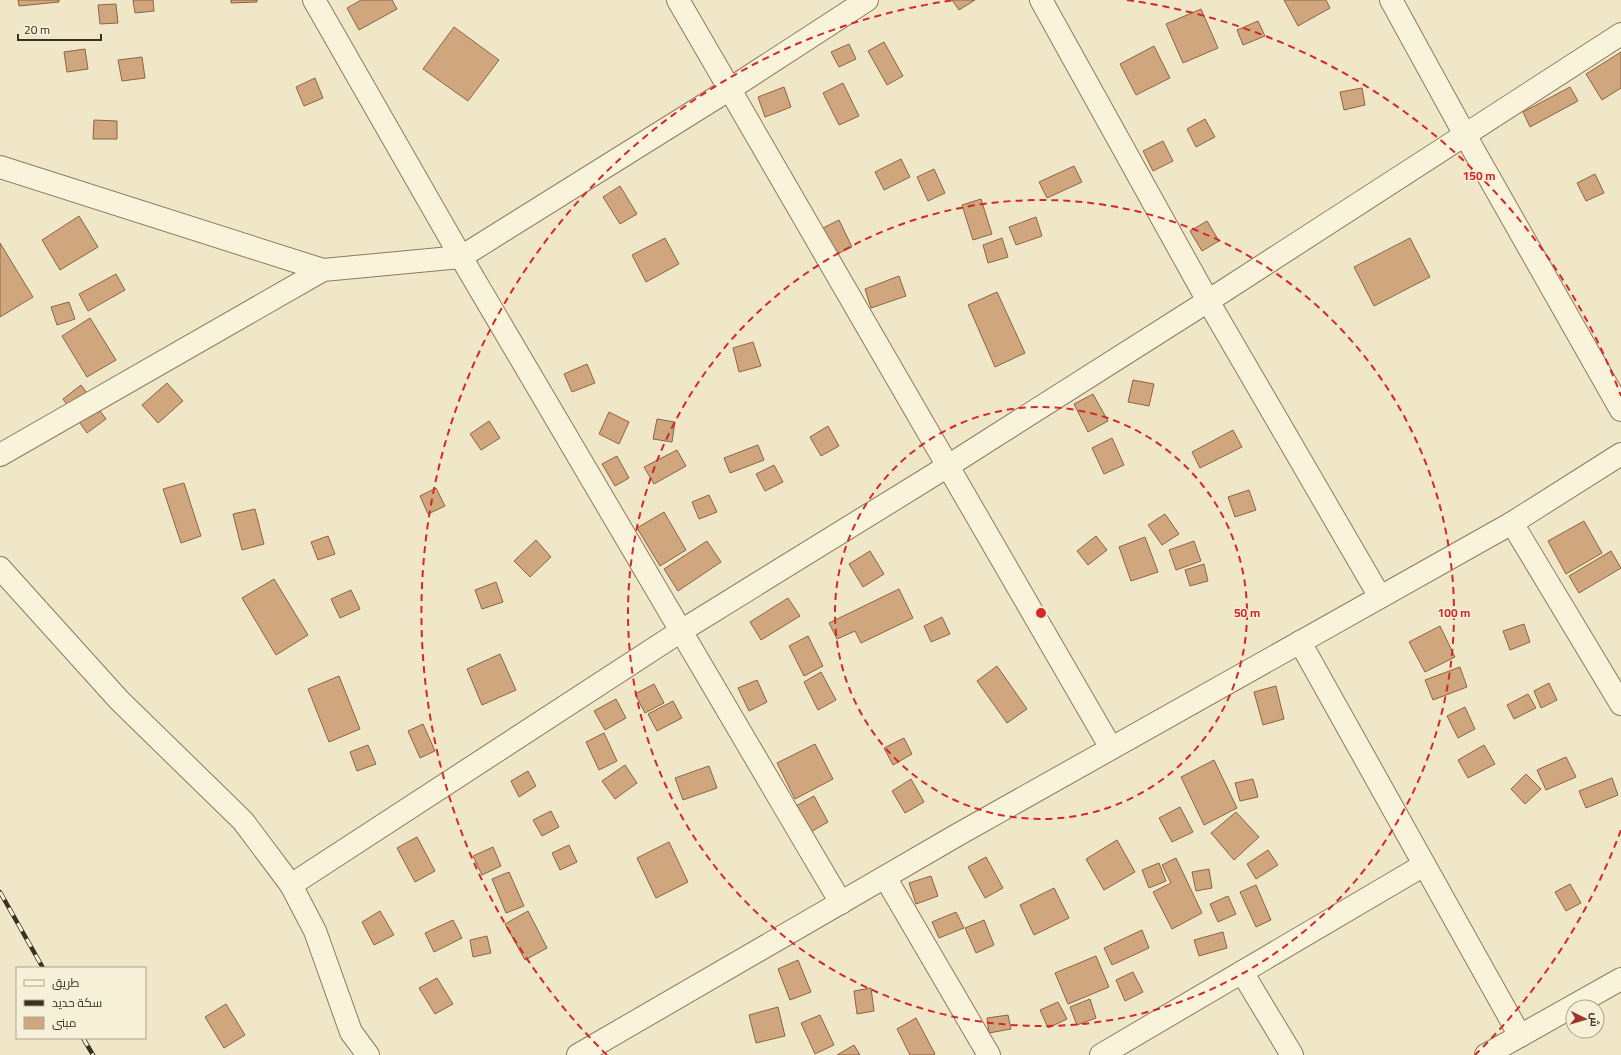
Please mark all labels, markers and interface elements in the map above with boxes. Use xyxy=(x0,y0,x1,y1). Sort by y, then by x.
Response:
scale bar xyxy=(18,16,101,42)
text: 20 m xyxy=(24,18,50,41)
text: 150 m xyxy=(1463,164,1495,187)
text: 50 m xyxy=(1234,601,1260,624)
text: 100 m xyxy=(1438,601,1470,624)
centre of rings xyxy=(1034,606,1048,620)
legend xyxy=(16,967,146,1039)
text: طريق xyxy=(52,971,80,994)
text: سكة حديد xyxy=(52,991,102,1014)
north arrow xyxy=(1565,999,1605,1039)
text: مبنى xyxy=(52,1011,77,1034)
text: ش xyxy=(1584,1012,1606,1028)

